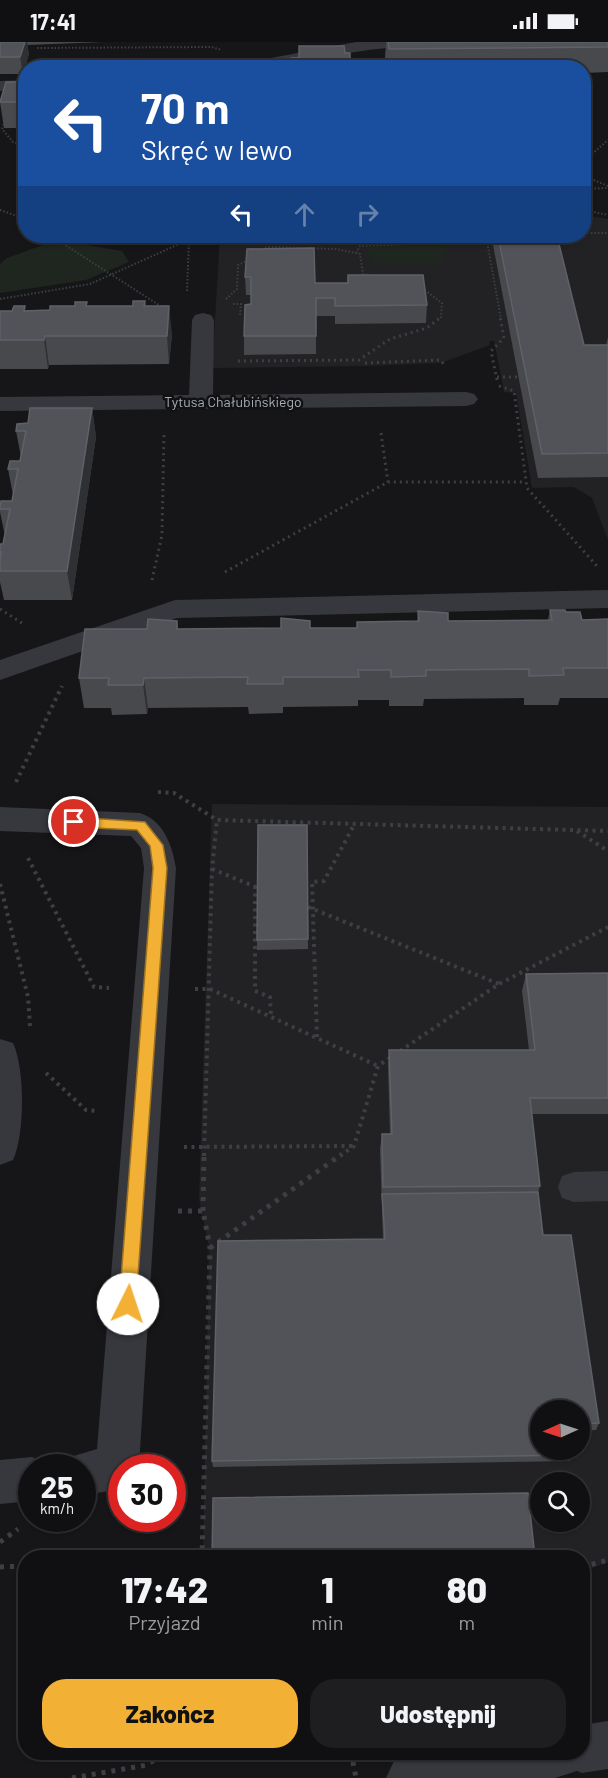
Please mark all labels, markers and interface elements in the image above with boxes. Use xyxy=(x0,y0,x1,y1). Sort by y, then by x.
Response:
text: 17:41 xyxy=(30,8,76,34)
text: 70 m xyxy=(141,82,229,132)
icon: left xyxy=(42,84,120,162)
text: Skręć w lewo xyxy=(141,133,293,165)
icon: left xyxy=(225,198,258,231)
icon: ahead xyxy=(288,198,321,231)
icon: right xyxy=(351,198,384,231)
street label: Tytusa Chałubińskiego xyxy=(164,393,302,410)
pin xyxy=(48,796,99,847)
icon: arrive xyxy=(57,805,90,838)
position arrow xyxy=(96,1272,160,1336)
north arrow xyxy=(530,1400,590,1460)
map controls xyxy=(530,1400,590,1532)
speed limit sign: 30 xyxy=(108,1454,186,1532)
text: 25 xyxy=(41,1468,73,1504)
button: search xyxy=(530,1472,590,1532)
text: km/h xyxy=(40,1499,74,1517)
text: 17:42 xyxy=(121,1567,208,1610)
text: 1 xyxy=(321,1567,334,1610)
text: 80 xyxy=(447,1567,487,1610)
text: Przyjazd xyxy=(128,1610,201,1634)
text: min xyxy=(311,1610,344,1634)
text: m xyxy=(459,1610,475,1634)
button: Zakończ xyxy=(42,1679,298,1748)
button: Udostępnij xyxy=(310,1679,566,1748)

